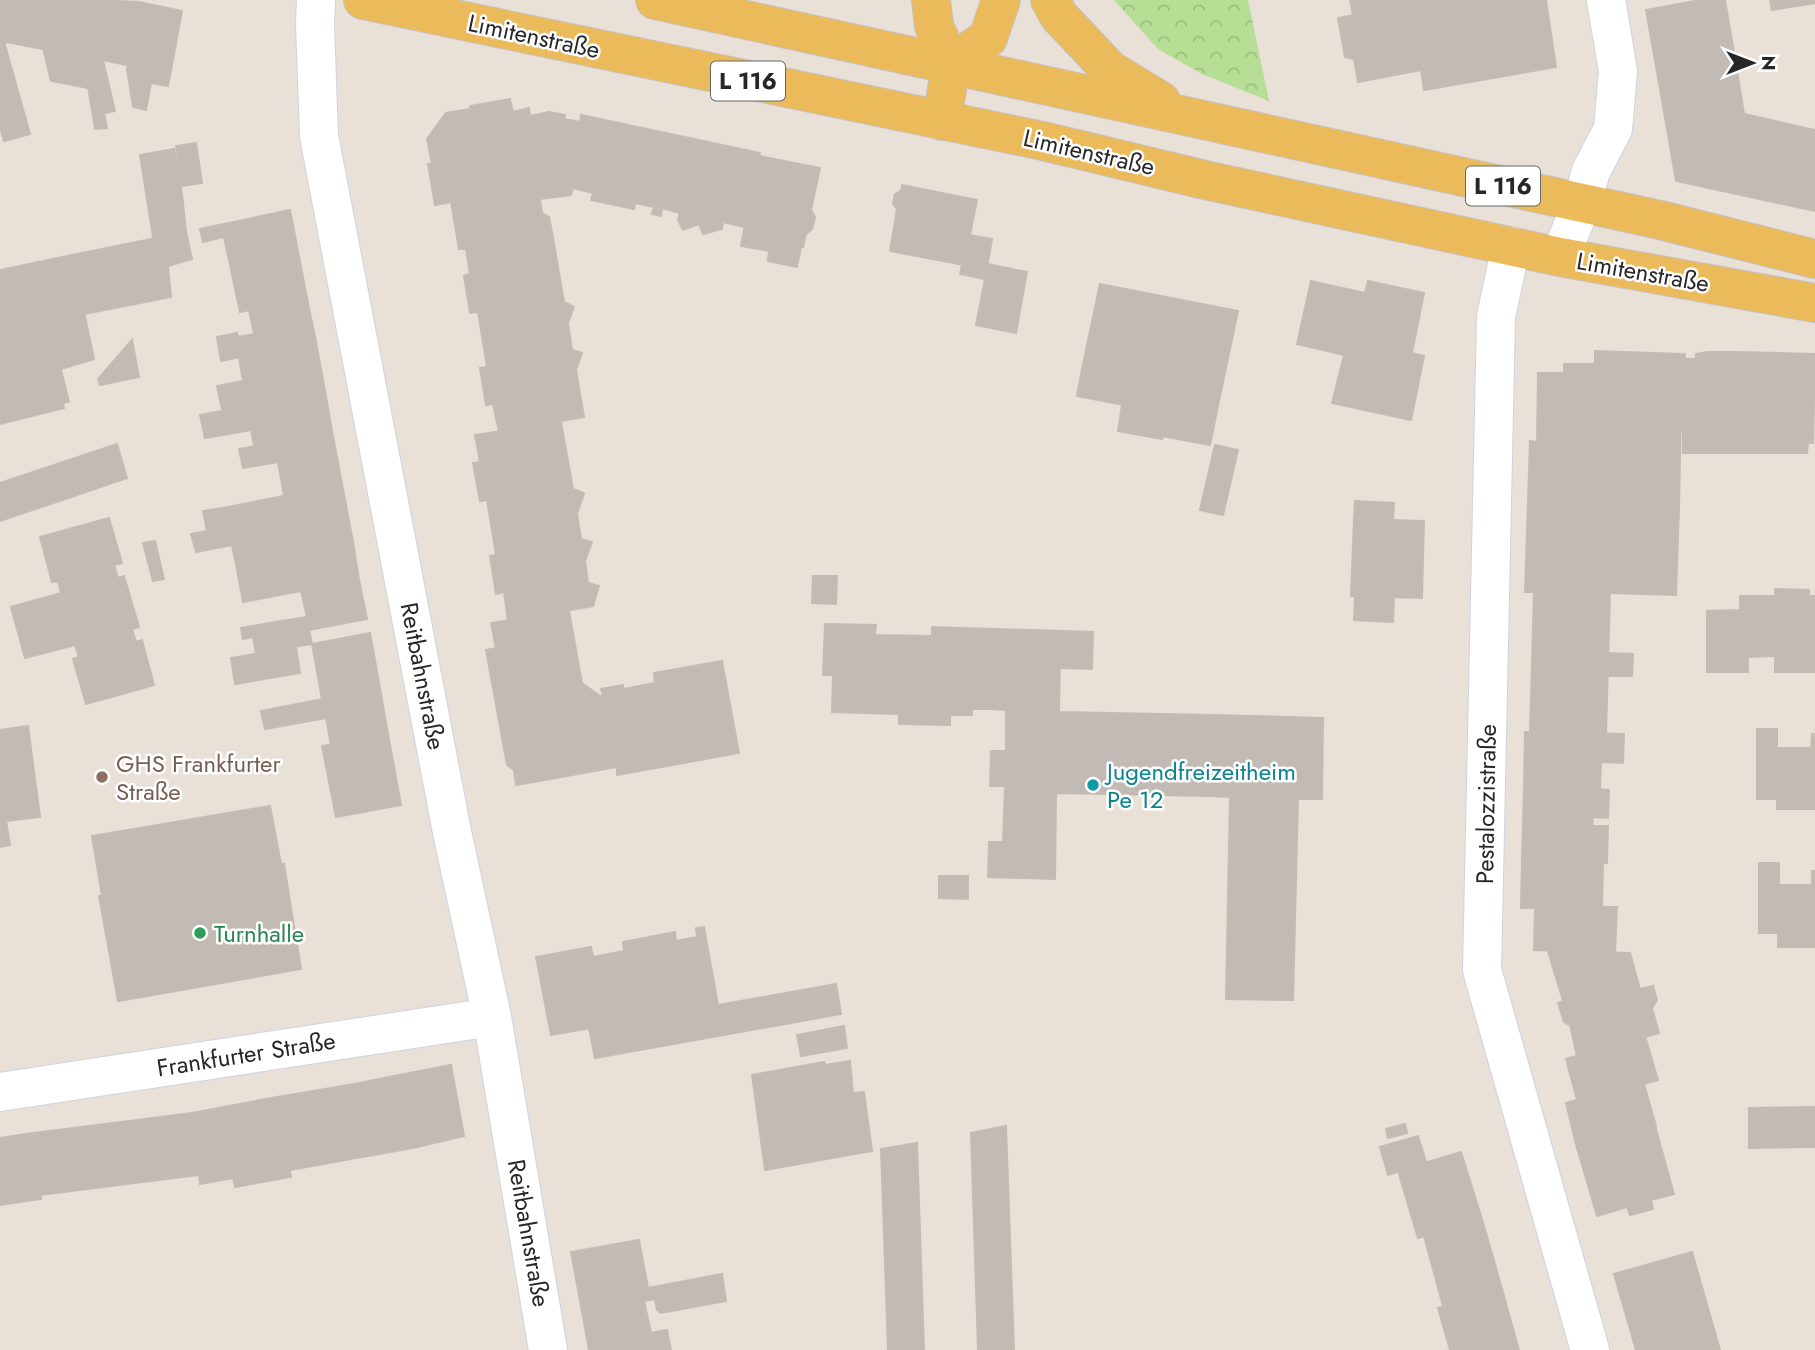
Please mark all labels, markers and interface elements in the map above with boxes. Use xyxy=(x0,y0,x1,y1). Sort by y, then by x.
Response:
street label: Limitenstraße xyxy=(465,5,603,67)
north arrow xyxy=(1717,28,1787,98)
text: N xyxy=(1755,55,1782,71)
road number: L 116 xyxy=(711,61,785,100)
street label: Limitenstraße xyxy=(1020,120,1158,184)
road number: L 116 xyxy=(1466,167,1540,206)
street label: Limitenstraße xyxy=(1574,243,1712,301)
street label: Reitbahnstraße xyxy=(392,599,454,753)
street label: Pestalozzistraße xyxy=(1467,724,1505,884)
place label: GHS Frankfurter Straße xyxy=(116,746,281,809)
place label: Jugendfreizeitheim Pe 12 xyxy=(1104,754,1296,817)
marker: GHS Frankfurter Straße xyxy=(94,769,110,785)
marker: Jugendfreizeitheim Pe 12 xyxy=(1085,777,1101,793)
place label: Turnhalle xyxy=(214,916,304,951)
marker: Turnhalle xyxy=(192,925,208,941)
street label: Frankfurter Straße xyxy=(154,1023,338,1085)
street label: Reitbahnstraße xyxy=(499,1156,559,1310)

